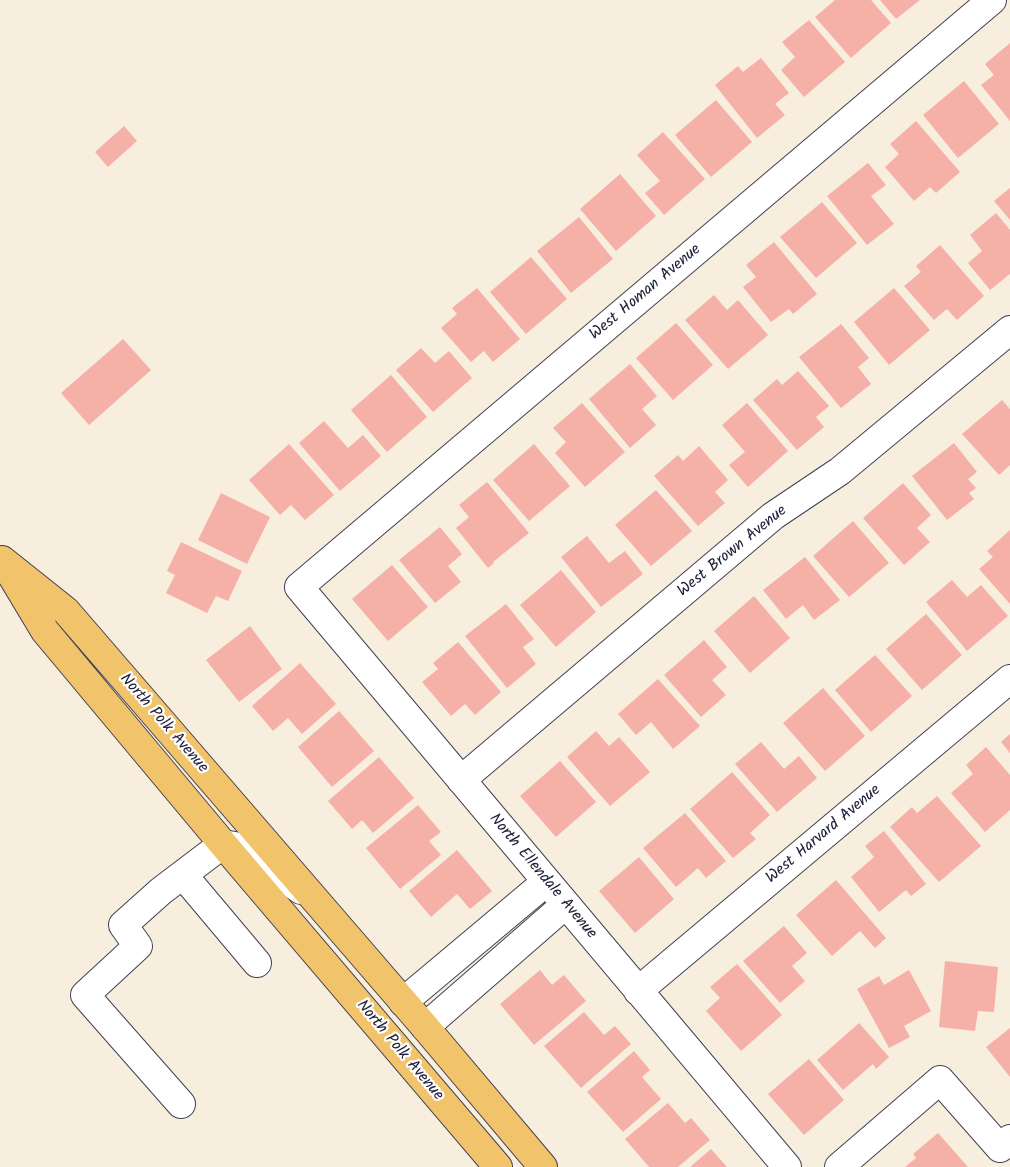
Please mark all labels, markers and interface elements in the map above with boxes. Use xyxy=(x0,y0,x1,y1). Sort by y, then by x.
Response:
street label: West Homan Avenue xyxy=(586,241,706,345)
street label: West Brown Avenue xyxy=(675,502,791,602)
street label: North Polk Avenue xyxy=(115,670,211,778)
street label: West Harvard Avenue xyxy=(763,781,885,889)
street label: North Ellendale Avenue xyxy=(484,810,600,944)
street label: North Polk Avenue xyxy=(351,997,447,1105)

